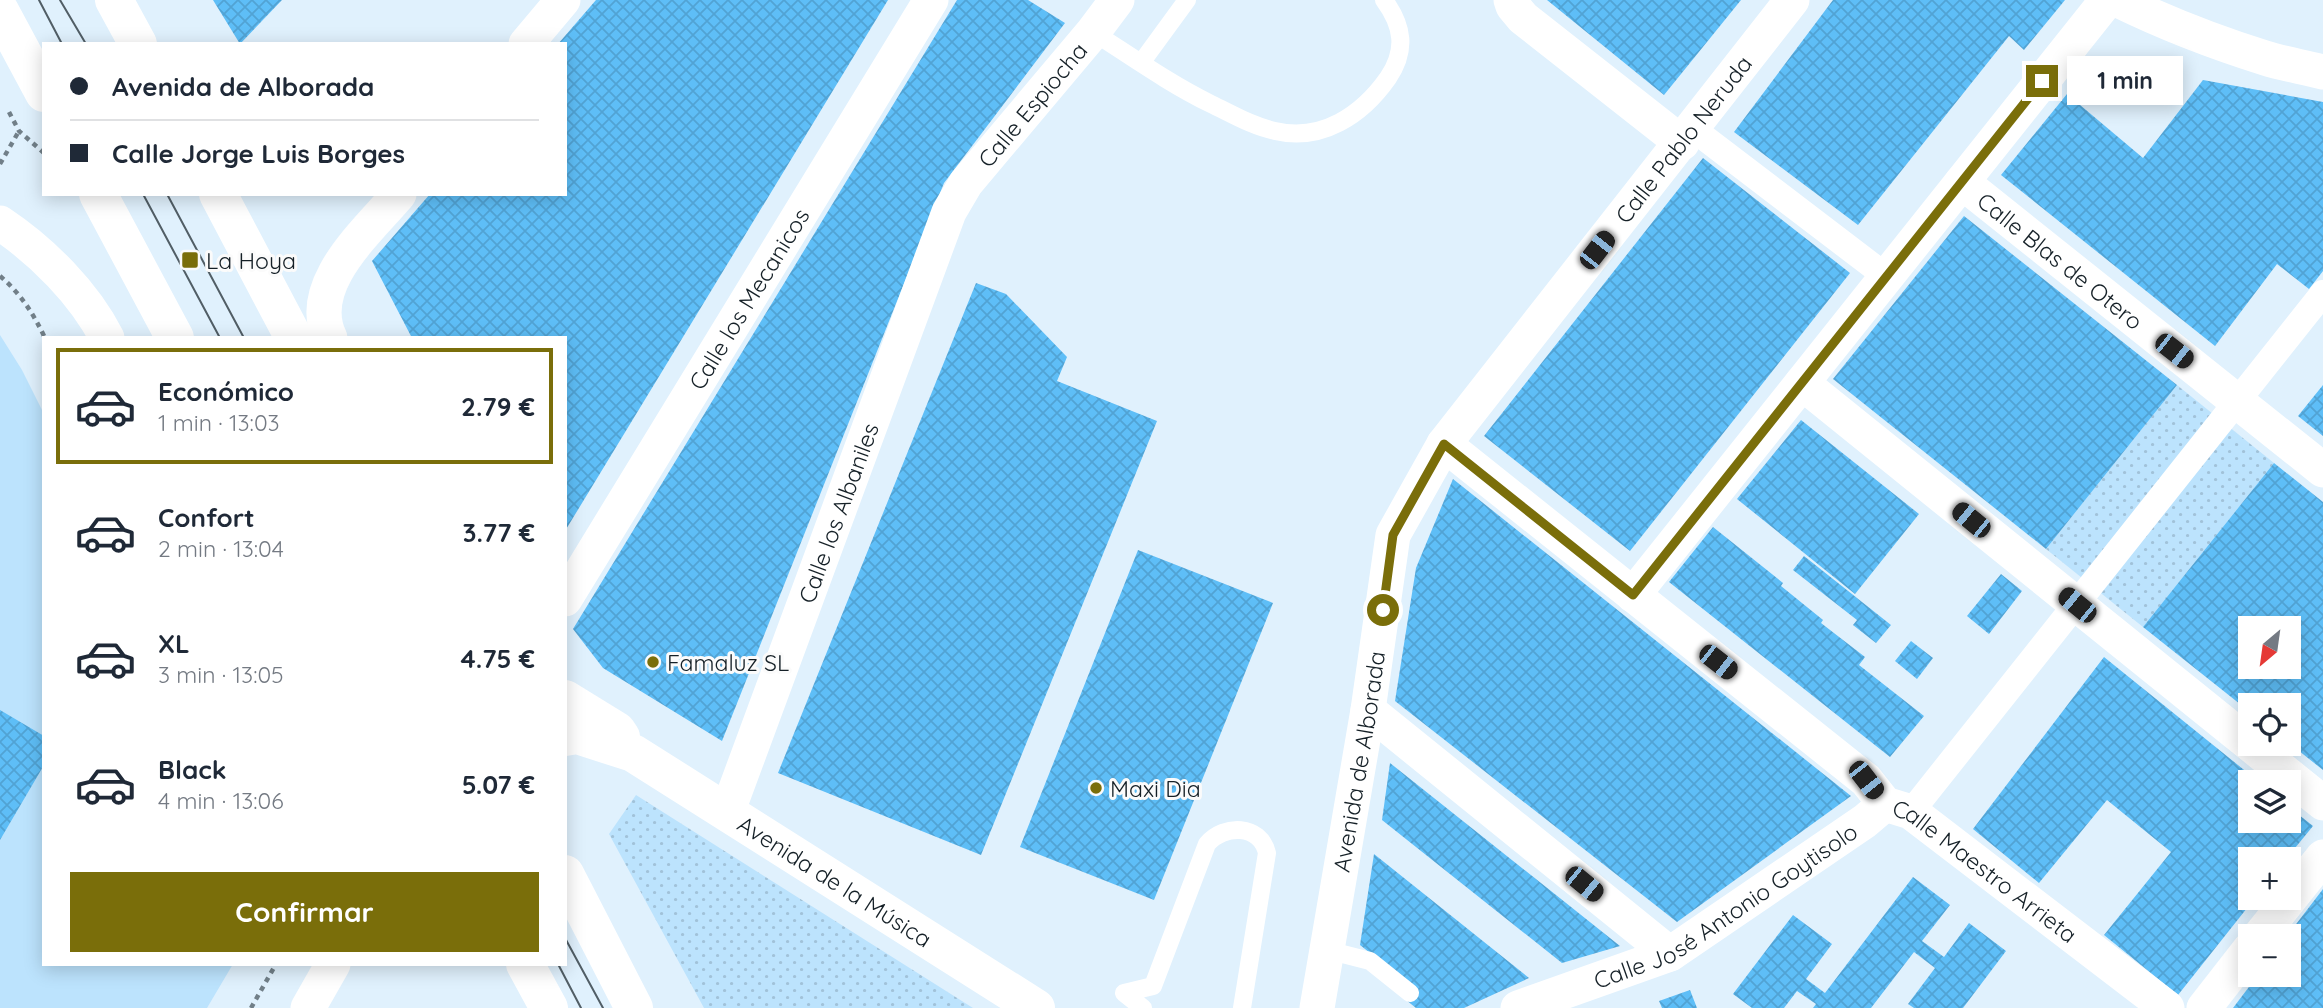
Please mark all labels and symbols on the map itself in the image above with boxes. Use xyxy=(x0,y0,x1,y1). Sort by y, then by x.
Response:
street label: Calle Espiocha xyxy=(971,36,1093,173)
street label: Calle Pablo Neruda xyxy=(1608,49,1758,229)
callout: 1 min xyxy=(2066,56,2182,106)
route end xyxy=(2026,65,2058,97)
street label: Calle Blas de Otero xyxy=(1972,186,2149,335)
street label: Calle los Mecanicos xyxy=(682,203,815,395)
car xyxy=(1576,227,1619,273)
place label: La Hoya xyxy=(206,246,296,275)
marker: La Hoya xyxy=(180,250,200,270)
car xyxy=(2151,330,2198,372)
street label: Calle los Albaniles xyxy=(791,419,884,607)
car xyxy=(1949,499,1994,541)
car xyxy=(2055,584,2100,626)
route start xyxy=(1367,594,1399,626)
north arrow xyxy=(2238,616,2301,679)
car xyxy=(1695,641,1742,683)
place label: Famaluz SL xyxy=(667,648,789,677)
street label: Avenida de Alborada xyxy=(1326,649,1391,874)
marker: Famaluz SL xyxy=(645,654,661,670)
car xyxy=(1845,757,1888,803)
place label: Maxi Dia xyxy=(1110,774,1201,803)
marker: Maxi Dia xyxy=(1088,780,1104,796)
street label: Calle Maestro Arrieta xyxy=(1889,793,2083,949)
street label: Avenida de la Música xyxy=(732,809,937,953)
street label: Calle José Antonio Goytisolo xyxy=(1590,816,1863,994)
car xyxy=(1562,863,1607,905)

